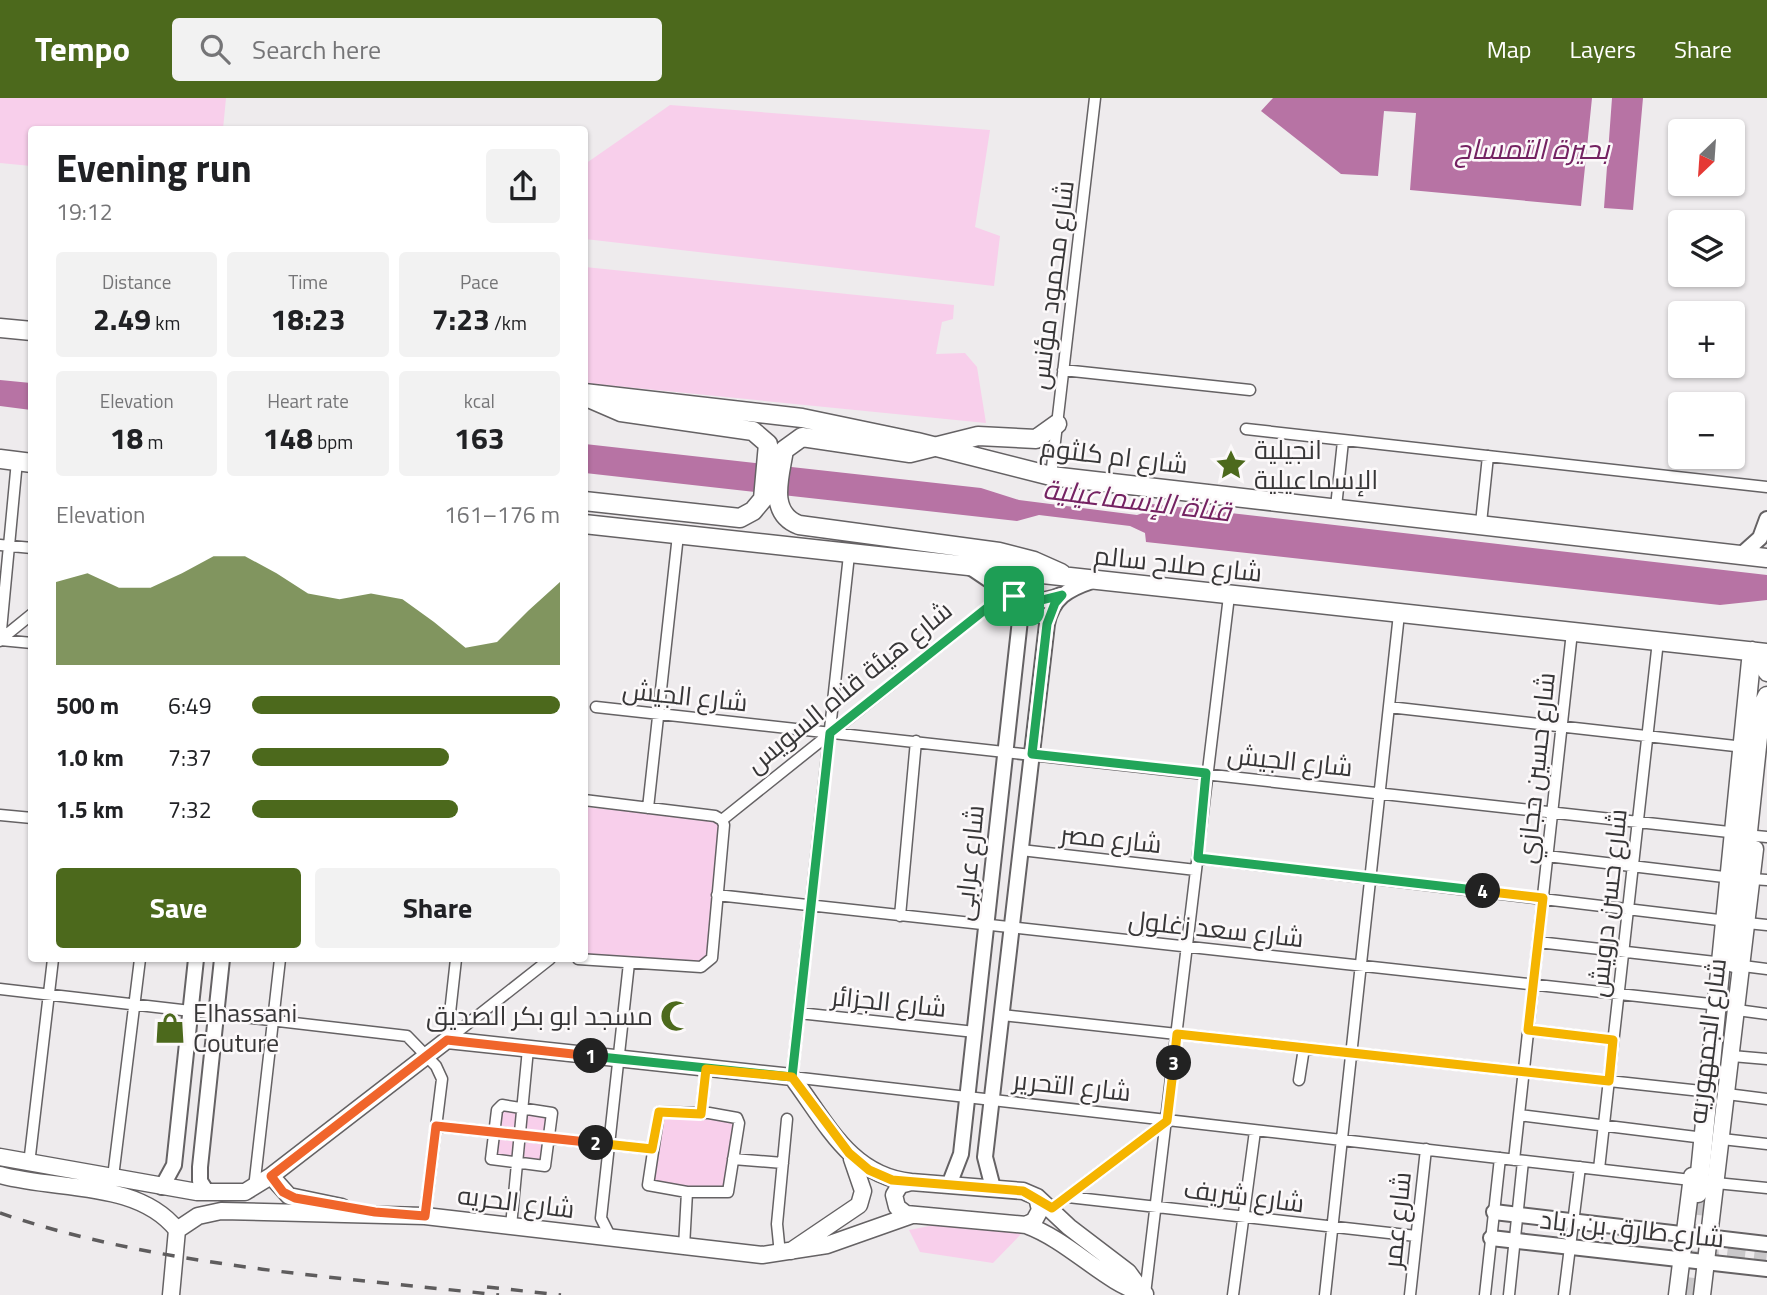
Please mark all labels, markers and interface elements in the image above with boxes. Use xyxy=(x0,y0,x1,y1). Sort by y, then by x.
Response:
search box xyxy=(172,18,662,81)
text: Tempo xyxy=(35,24,130,74)
icon: search xyxy=(196,30,234,68)
text: Search here xyxy=(252,30,381,69)
text: Map xyxy=(1487,31,1532,67)
text: Layers xyxy=(1570,31,1636,67)
text: Share xyxy=(1674,31,1732,67)
north arrow xyxy=(1668,119,1745,196)
map controls xyxy=(1668,119,1745,469)
water label: بحيرة التمساح xyxy=(1454,127,1611,170)
text: Evening run xyxy=(56,139,252,197)
button: share xyxy=(486,149,560,223)
street label: شارع محمود مؤنس xyxy=(1019,178,1084,392)
text: 19:12 xyxy=(56,194,113,229)
button: layers xyxy=(1668,210,1745,287)
text: Distance xyxy=(102,267,171,296)
text: Time xyxy=(288,267,328,296)
text: Pace xyxy=(460,267,499,296)
text: 2.49 xyxy=(93,296,151,342)
text: 18:23 xyxy=(271,296,345,342)
text: 7:23 xyxy=(432,296,490,342)
button: + xyxy=(1668,301,1745,378)
text: km xyxy=(151,308,180,337)
text: /km xyxy=(490,308,527,337)
text: Elevation xyxy=(100,386,174,415)
text: Heart rate xyxy=(267,386,349,415)
text: kcal xyxy=(464,386,495,415)
button: − xyxy=(1668,392,1745,469)
text: 18 xyxy=(110,415,143,461)
text: 148 xyxy=(263,415,313,461)
text: 163 xyxy=(454,415,505,461)
text: m xyxy=(143,427,164,456)
text: bpm xyxy=(313,427,353,456)
street label: شارع ام كلثوم xyxy=(1038,427,1190,484)
place label: انجيلية الإسماعيلية xyxy=(1254,430,1378,499)
place icon: انجيلية الإسماعيلية xyxy=(1214,448,1248,482)
water label: قناة الإسماعيلية xyxy=(1040,467,1236,533)
text: Elevation xyxy=(56,497,145,532)
text: 161–176 m xyxy=(444,497,560,532)
street label: شارع صلاح سالم xyxy=(1092,535,1264,592)
pin xyxy=(984,566,1044,626)
icon: arrive xyxy=(995,577,1033,615)
street label: شارع هيئة قناه السويس xyxy=(737,591,960,782)
street label: شارع الجيش xyxy=(620,670,750,721)
street label: شارع حسين حجازي xyxy=(1506,670,1566,866)
text: 500 m xyxy=(56,688,119,723)
text: 6:49 xyxy=(168,688,212,723)
street label: شارع الجيش xyxy=(1225,735,1355,786)
text: 1.0 km xyxy=(56,740,124,775)
text: 7:37 xyxy=(168,740,212,775)
text: 1.5 km xyxy=(56,792,124,827)
text: 7:32 xyxy=(168,792,212,827)
street label: شارع عرابى xyxy=(943,803,994,923)
street label: شارع حسن درويش xyxy=(1578,807,1637,999)
street label: شارع مصر xyxy=(1056,814,1164,863)
button: Save xyxy=(56,868,301,948)
button: Share xyxy=(315,868,560,948)
pin: 4 xyxy=(1466,874,1500,908)
text: 4 xyxy=(1477,876,1488,905)
street label: شارع سعد زغلول xyxy=(1126,900,1306,957)
street label: شارع الجمهوريه xyxy=(1677,956,1736,1126)
street label: شارع الجزائر xyxy=(828,976,949,1027)
place label: Elhassani Couture xyxy=(193,993,297,1062)
place label: مسجد ابو بكر الصديق xyxy=(426,996,653,1035)
mosque icon: مسجد ابو بكر الصديق xyxy=(659,999,693,1033)
shop icon: Elhassani Couture xyxy=(153,1011,187,1045)
pin: 1 xyxy=(574,1038,608,1074)
text: 1 xyxy=(585,1041,596,1070)
pin: 3 xyxy=(1156,1046,1192,1080)
text: 3 xyxy=(1168,1048,1179,1077)
street label: شارع التحرير xyxy=(1009,1060,1133,1111)
pin: 2 xyxy=(578,1126,614,1160)
text: 2 xyxy=(590,1128,601,1157)
street label: شارع شريف xyxy=(1181,1169,1307,1222)
street label: شارع عمر xyxy=(1372,1170,1421,1272)
street label: شارع الحريه xyxy=(455,1175,577,1228)
street label: شارع طارق بن زياد xyxy=(1538,1199,1726,1258)

